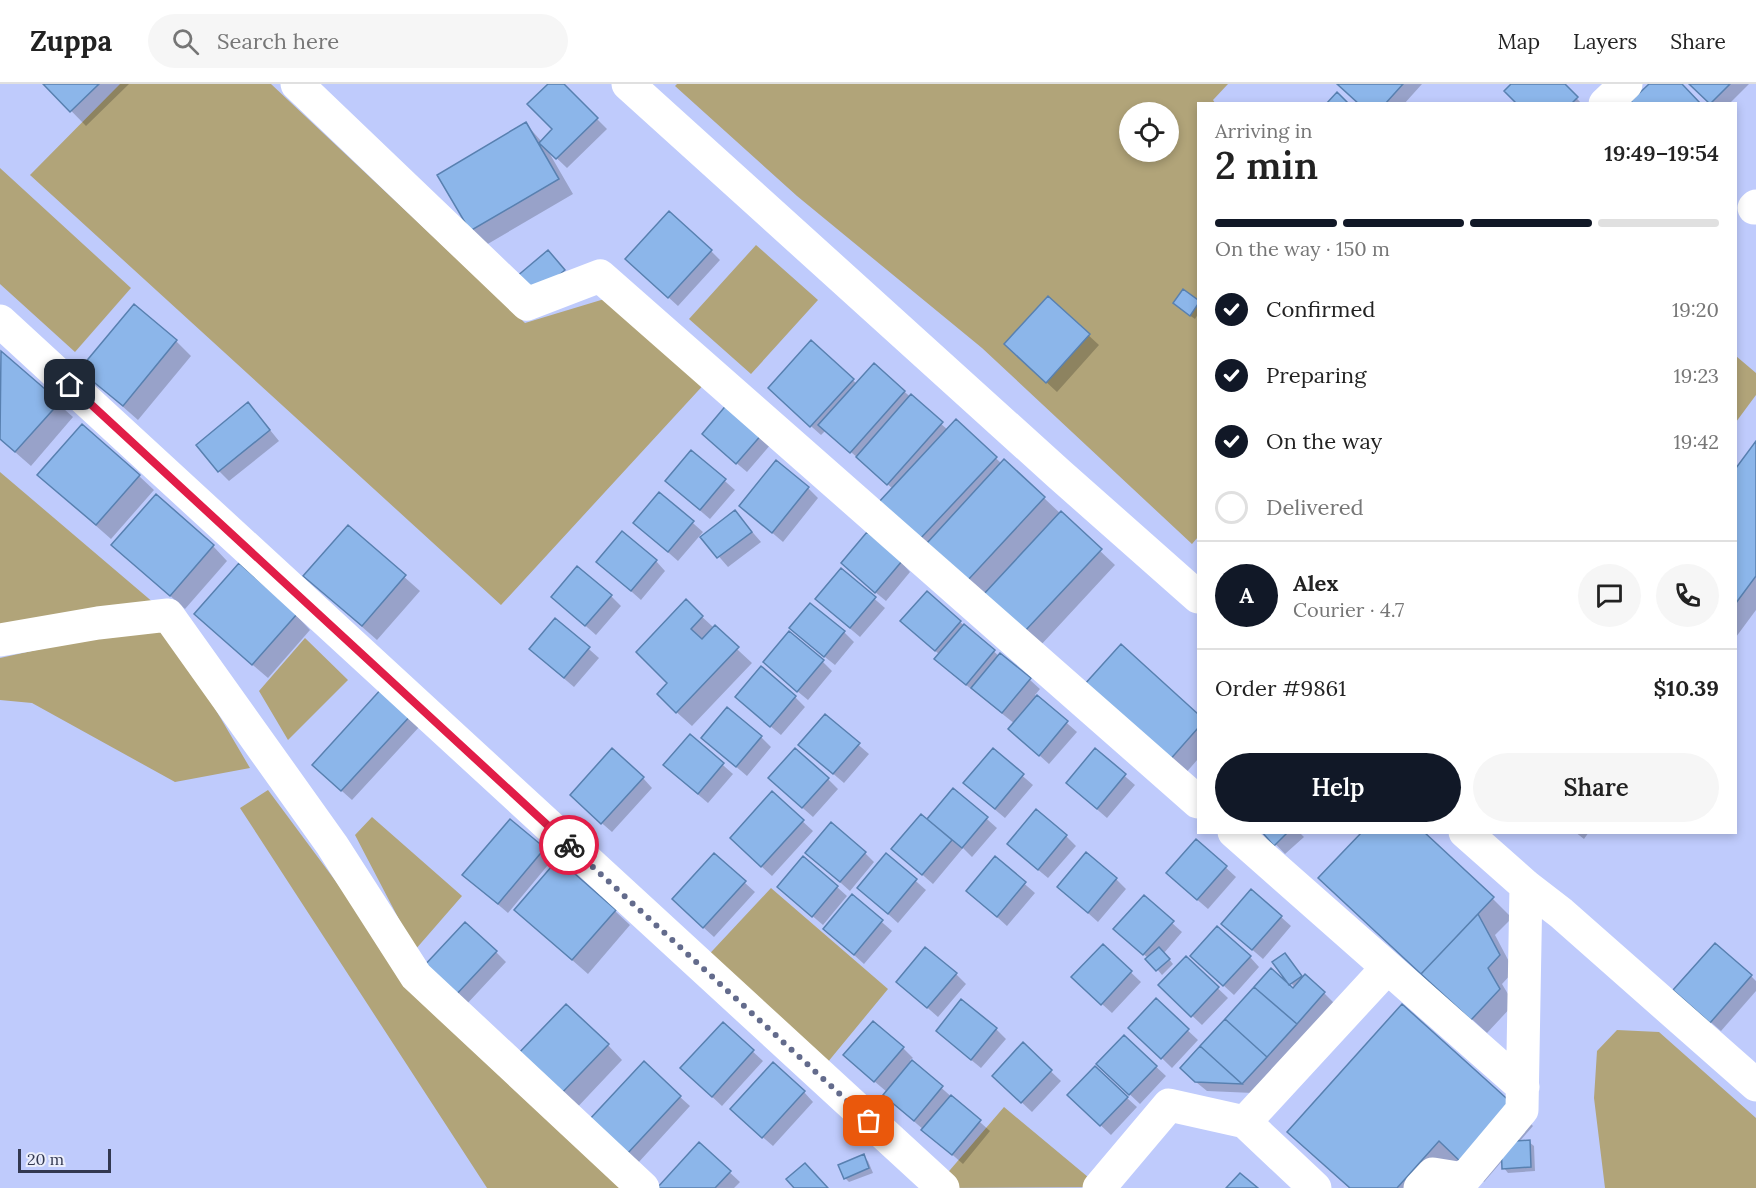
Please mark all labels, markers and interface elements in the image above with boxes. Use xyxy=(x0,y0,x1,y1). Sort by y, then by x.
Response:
search box xyxy=(148,14,568,68)
text: Zuppa xyxy=(30,23,112,59)
icon: search xyxy=(169,25,202,58)
text: Search here xyxy=(217,27,339,55)
text: Map xyxy=(1497,28,1540,55)
text: Layers xyxy=(1573,28,1637,55)
text: Share xyxy=(1670,28,1726,55)
map controls xyxy=(1119,102,1179,162)
button: locate xyxy=(1119,102,1179,162)
text: Arriving in xyxy=(1215,118,1312,143)
text: 19:49–19:54 xyxy=(1604,139,1719,167)
text: 2 min xyxy=(1215,140,1318,190)
text: On the way · 150 m xyxy=(1215,236,1390,261)
icon: check xyxy=(1215,293,1248,326)
text: Confirmed xyxy=(1266,295,1375,323)
text: 19:20 xyxy=(1672,297,1719,322)
pin xyxy=(44,359,95,410)
icon: check xyxy=(1215,359,1248,392)
text: Preparing xyxy=(1266,361,1366,389)
text: 19:23 xyxy=(1674,363,1719,388)
icon: home xyxy=(53,368,86,401)
icon: check xyxy=(1215,425,1248,458)
text: On the way xyxy=(1266,427,1382,455)
text: 19:42 xyxy=(1674,429,1719,454)
text: Delivered xyxy=(1266,493,1364,521)
button: chat xyxy=(1578,564,1641,627)
button: phone xyxy=(1656,564,1719,627)
text: Alex xyxy=(1293,569,1338,597)
text: A xyxy=(1239,581,1254,609)
text: Courier · 4.7 xyxy=(1293,597,1404,622)
text: Order #9861 xyxy=(1215,674,1346,702)
text: $10.39 xyxy=(1653,674,1719,702)
button: Help xyxy=(1215,753,1461,822)
button: Share xyxy=(1473,753,1719,822)
courier xyxy=(539,815,599,875)
icon: bike xyxy=(553,829,586,862)
pin xyxy=(843,1095,894,1146)
icon: bag xyxy=(852,1104,885,1137)
scale bar xyxy=(18,1146,111,1174)
text: 20 m xyxy=(27,1149,64,1169)

